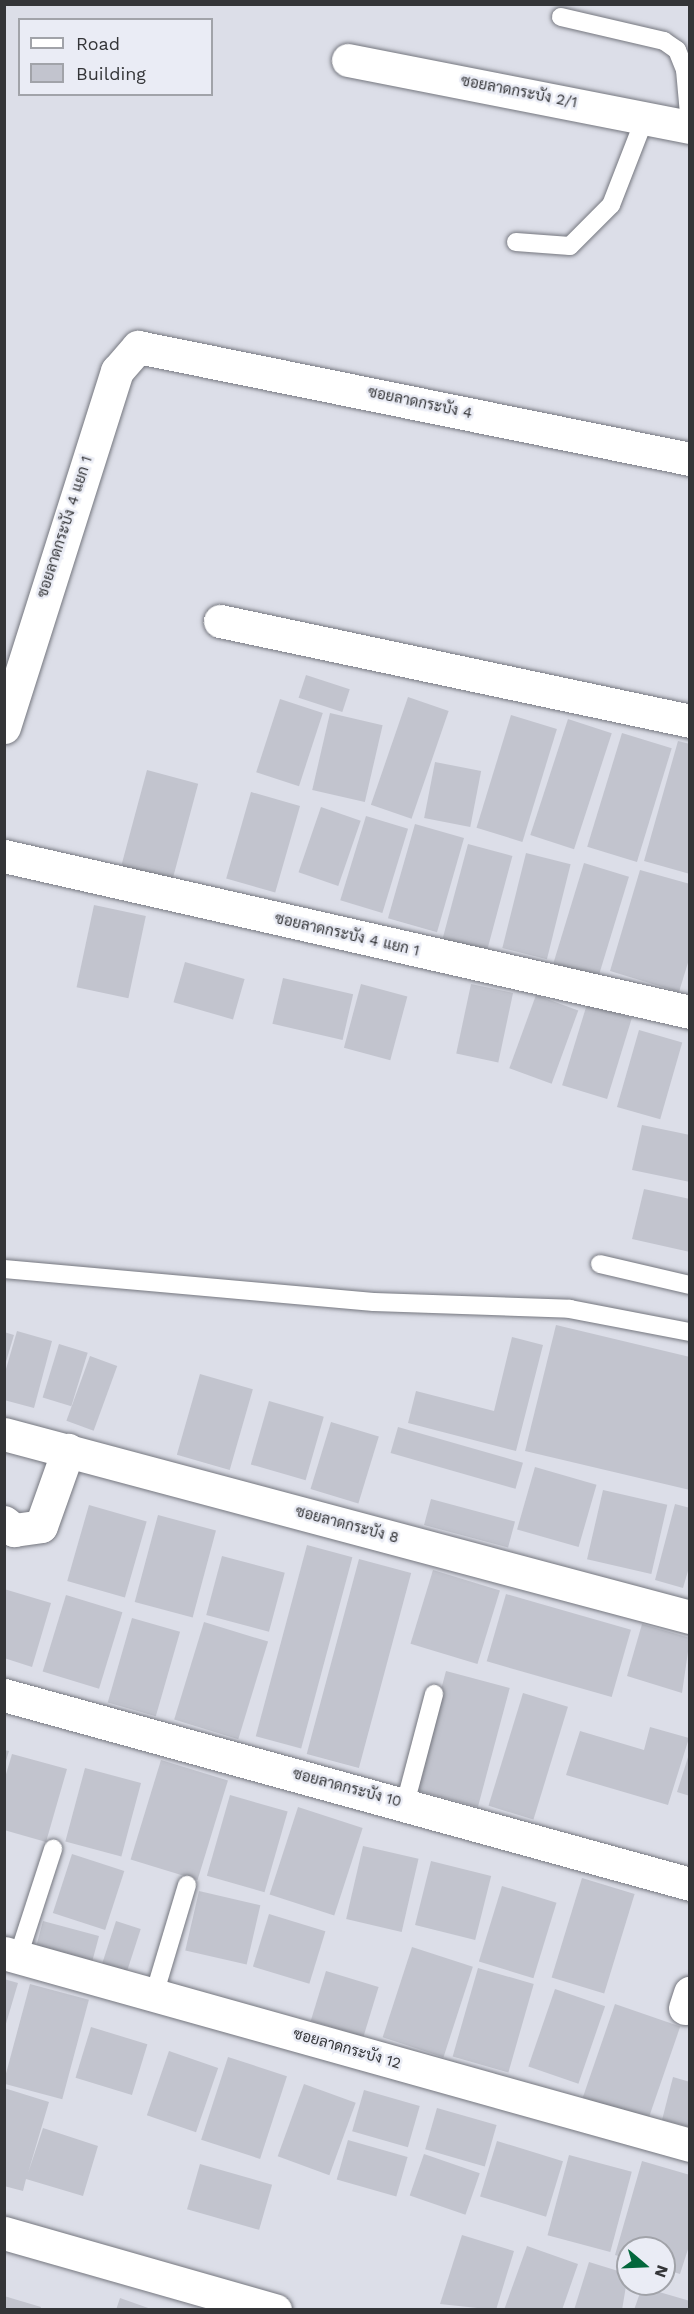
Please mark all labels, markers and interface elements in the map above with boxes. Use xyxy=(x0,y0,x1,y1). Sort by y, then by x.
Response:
legend xyxy=(18,18,213,96)
text: Road xyxy=(76,33,120,54)
text: Building xyxy=(76,63,146,84)
street label: ซอยลาดกระบัง 2/1 xyxy=(459,72,579,112)
street label: ซอยลาดกระบัง 4 xyxy=(366,383,474,423)
street label: ซอยลาดกระบัง 4 แยก 1 xyxy=(34,454,96,600)
street label: ซอยลาดกระบัง 4 แยก 1 xyxy=(273,910,421,960)
street label: ซอยลาดกระบัง 8 xyxy=(293,1503,401,1547)
street label: ซอยลาดกระบัง 10 xyxy=(290,1765,404,1811)
street label: ซอยลาดกระบัง 12 xyxy=(291,2025,403,2073)
north arrow xyxy=(616,2236,676,2296)
text: N xyxy=(651,2263,673,2280)

